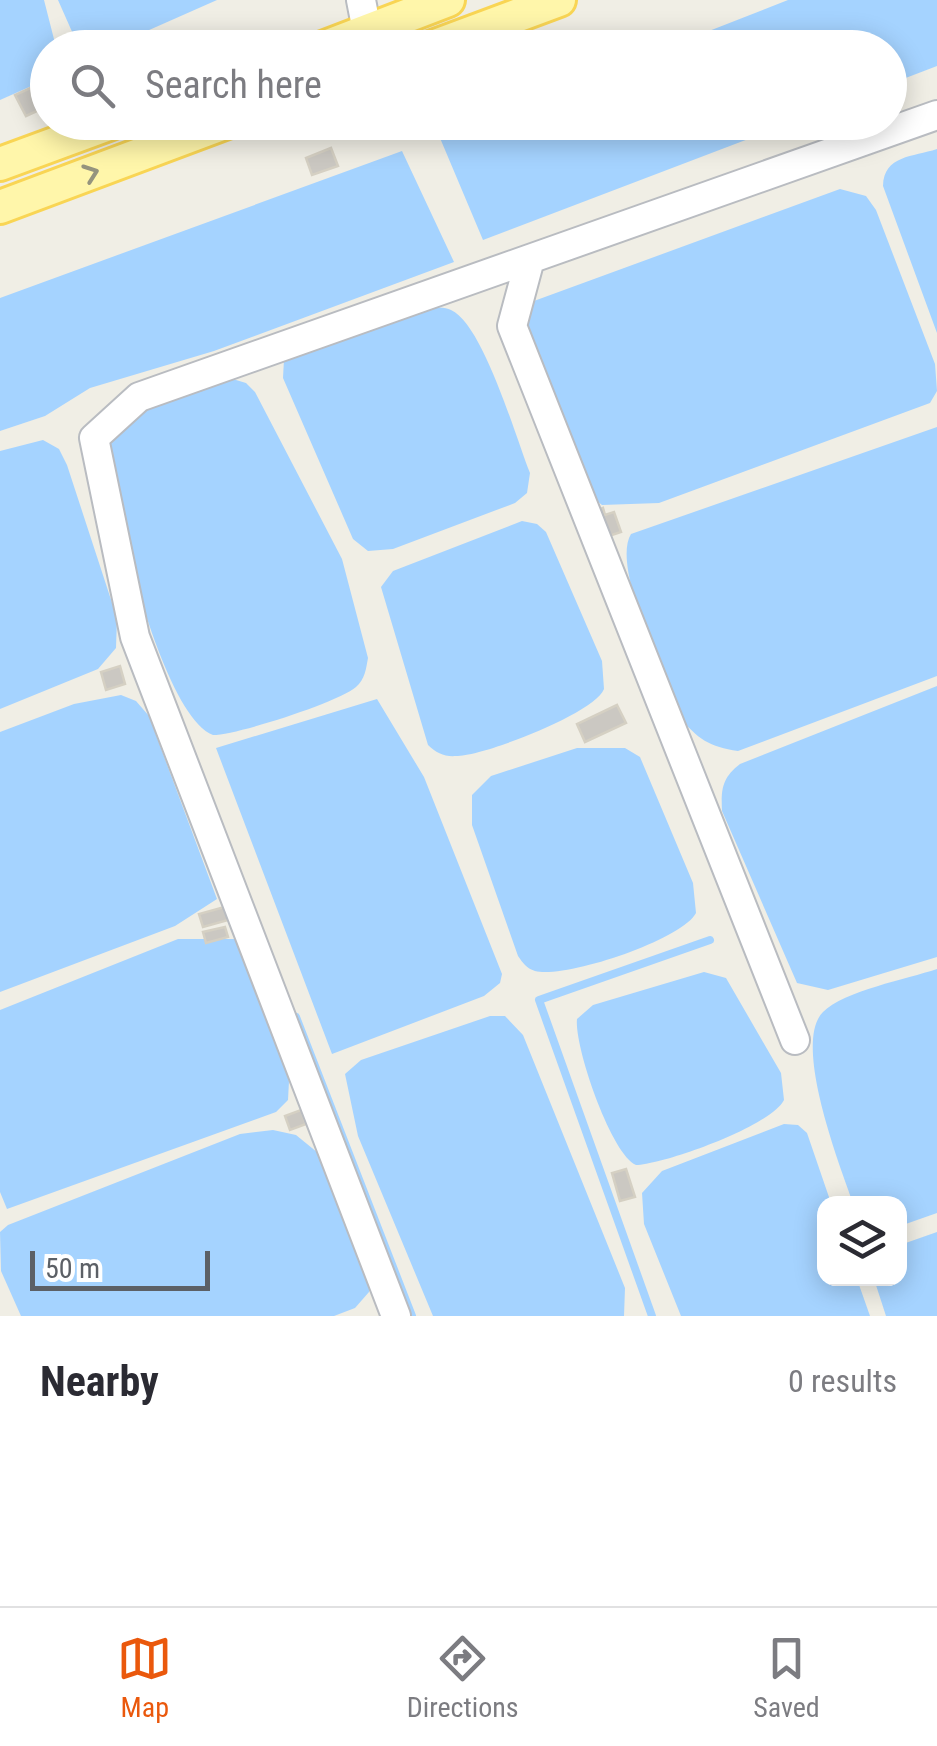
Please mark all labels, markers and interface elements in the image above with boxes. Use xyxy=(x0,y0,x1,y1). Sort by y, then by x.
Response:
search box xyxy=(30,30,907,140)
icon: search xyxy=(65,58,120,113)
text: Search here xyxy=(145,63,322,107)
one-way arrow xyxy=(82,164,99,185)
map controls xyxy=(817,1196,907,1286)
button: layers xyxy=(817,1196,907,1286)
scale bar xyxy=(30,1246,210,1290)
text: 50 m xyxy=(45,1252,100,1285)
text: Nearby xyxy=(40,1357,159,1406)
text: 0 results xyxy=(788,1362,897,1400)
tab: Map xyxy=(117,1631,172,1724)
tab: Directions xyxy=(407,1631,519,1724)
tab: Saved xyxy=(753,1631,820,1724)

